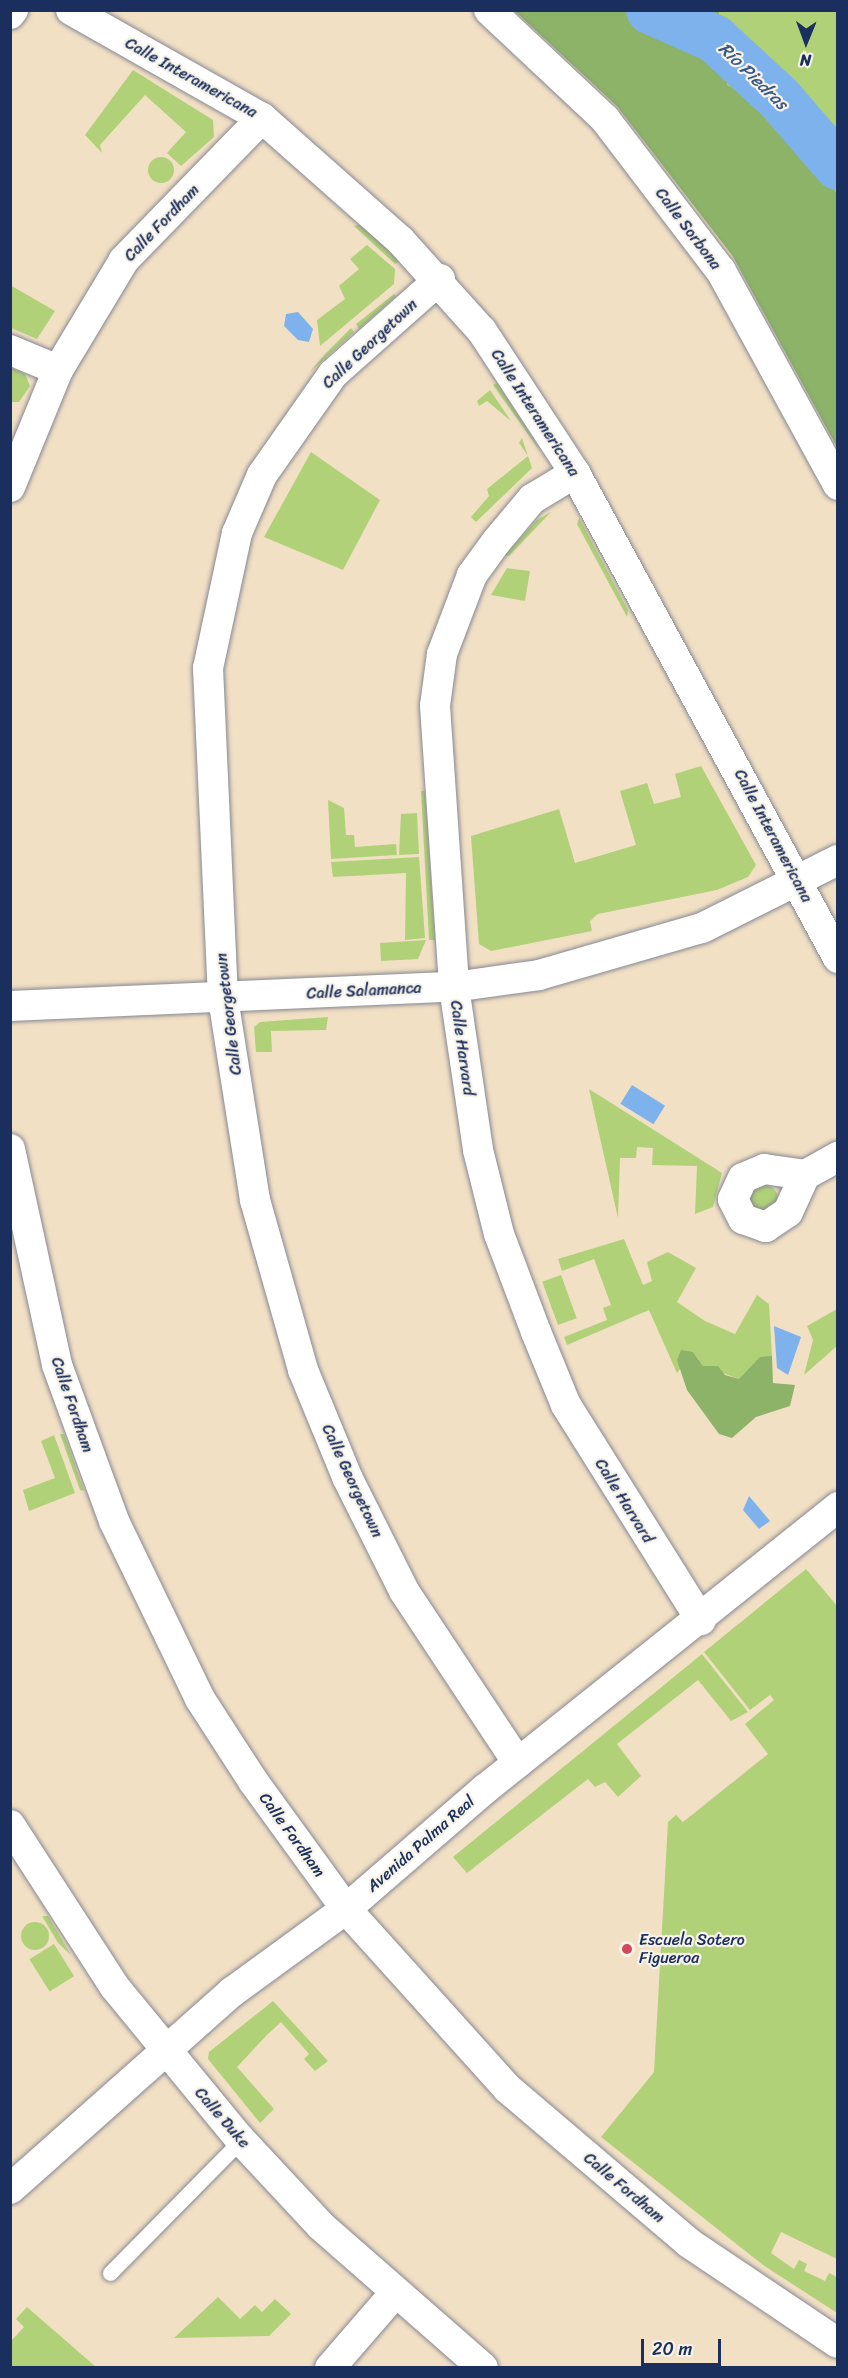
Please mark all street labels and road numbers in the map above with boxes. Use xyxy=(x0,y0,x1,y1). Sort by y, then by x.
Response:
street label: Calle Interamericana xyxy=(122,34,260,122)
street label: Calle Fordham xyxy=(120,180,204,266)
street label: Calle Sorbona xyxy=(651,184,725,274)
street label: Calle Georgetown xyxy=(319,295,421,393)
street label: Calle Interamericana xyxy=(487,346,583,480)
street label: Calle Interamericana xyxy=(730,766,816,906)
street label: Calle Georgetown xyxy=(212,952,246,1076)
street label: Calle Salamanca xyxy=(306,978,422,1004)
street label: Calle Harvard xyxy=(446,999,478,1097)
street label: Calle Fordham xyxy=(47,1355,97,1455)
street label: Calle Georgetown xyxy=(317,1421,387,1541)
street label: Calle Harvard xyxy=(590,1455,658,1547)
street label: Calle Fordham xyxy=(255,1789,329,1881)
street label: Avenida Palma Real xyxy=(363,1792,479,1896)
street label: Calle Duke xyxy=(190,2084,254,2152)
street label: Calle Fordham xyxy=(580,2148,668,2228)

